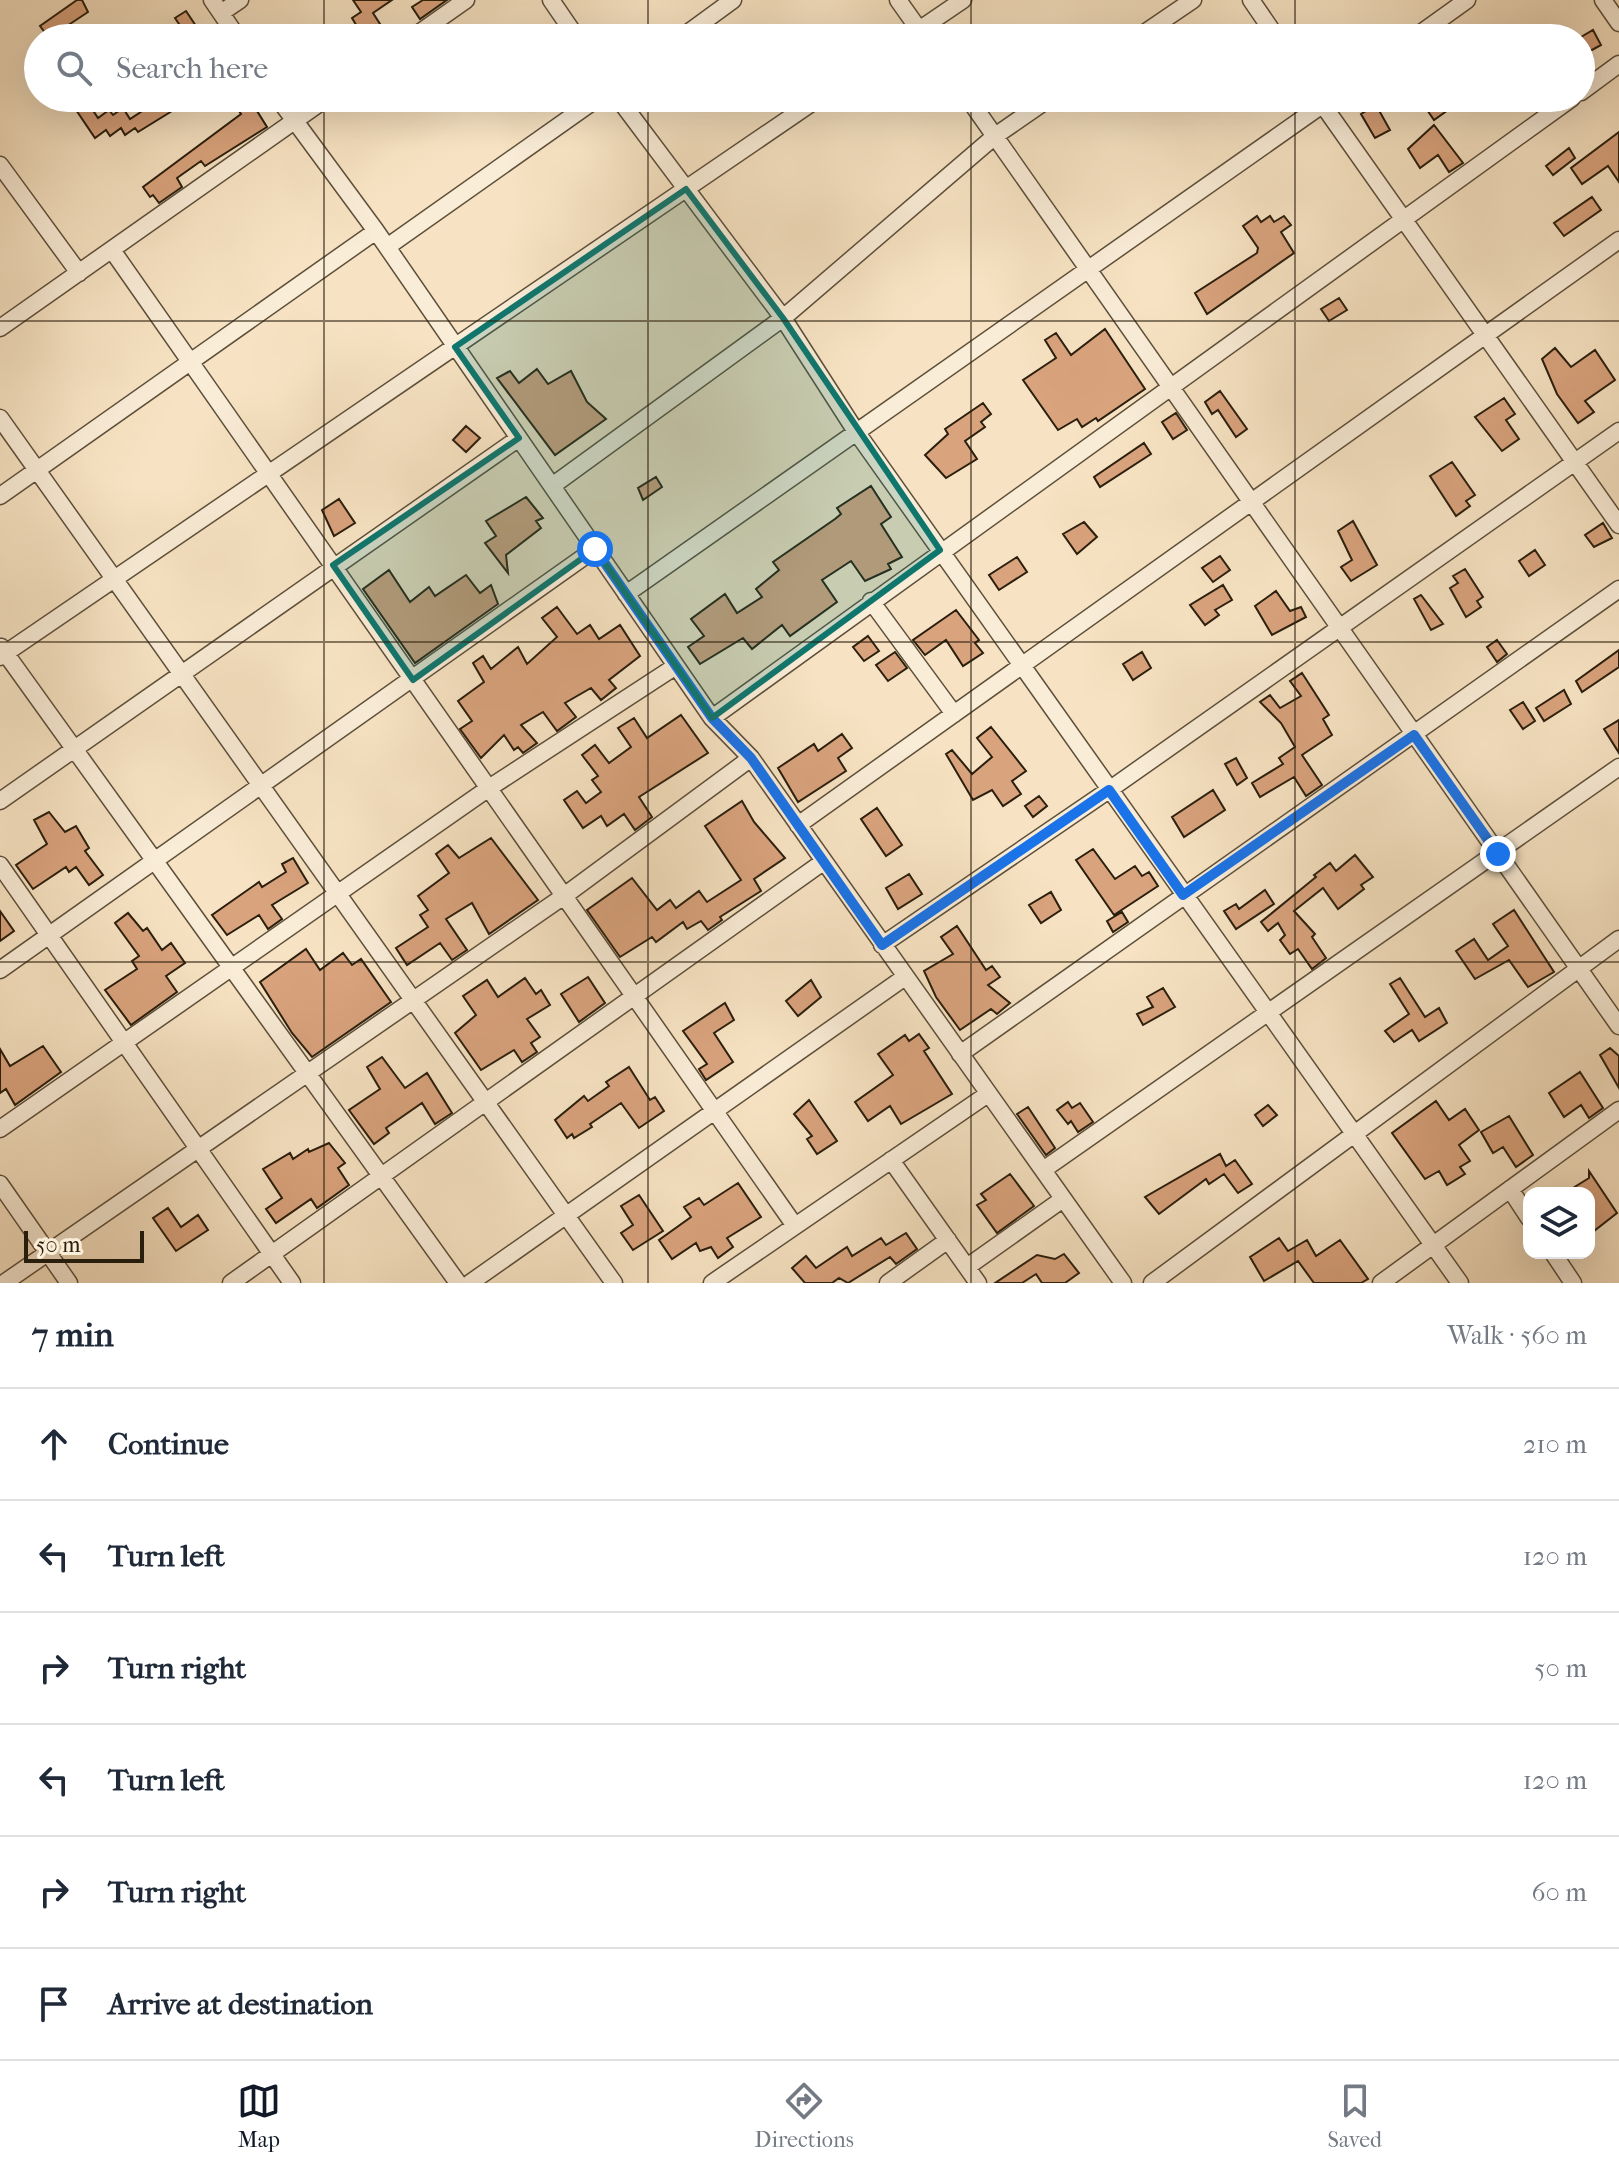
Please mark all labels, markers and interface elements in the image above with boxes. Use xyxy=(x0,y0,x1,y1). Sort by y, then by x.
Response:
search box xyxy=(24,24,1595,112)
icon: search xyxy=(52,46,96,90)
text: Search here xyxy=(116,51,268,86)
route start xyxy=(577,531,613,567)
route end xyxy=(1480,836,1516,872)
map controls xyxy=(1523,1187,1595,1259)
button: layers xyxy=(1523,1187,1595,1259)
scale bar xyxy=(24,1227,144,1263)
text: 50 m xyxy=(36,1232,81,1258)
text: 7 min xyxy=(32,1315,114,1355)
text: Walk · 560 m xyxy=(1447,1320,1587,1351)
icon: ahead xyxy=(32,1422,76,1466)
text: Continue xyxy=(108,1427,229,1462)
text: 210 m xyxy=(1523,1429,1587,1460)
icon: left xyxy=(32,1534,76,1578)
text: Turn left xyxy=(108,1539,225,1574)
text: 120 m xyxy=(1523,1541,1587,1572)
icon: right xyxy=(32,1646,76,1690)
text: Turn right xyxy=(108,1651,246,1686)
text: 50 m xyxy=(1534,1653,1587,1684)
icon: left xyxy=(32,1758,76,1802)
text: Turn left xyxy=(108,1763,225,1798)
text: 120 m xyxy=(1523,1765,1587,1796)
icon: right xyxy=(32,1870,76,1914)
text: Turn right xyxy=(108,1875,246,1910)
text: 60 m xyxy=(1531,1877,1587,1908)
icon: arrive xyxy=(32,1982,76,2026)
text: Arrive at destination xyxy=(108,1987,373,2022)
tab: Map xyxy=(237,2079,281,2153)
tab: Directions xyxy=(755,2079,854,2153)
tab: Saved xyxy=(1328,2079,1382,2153)

